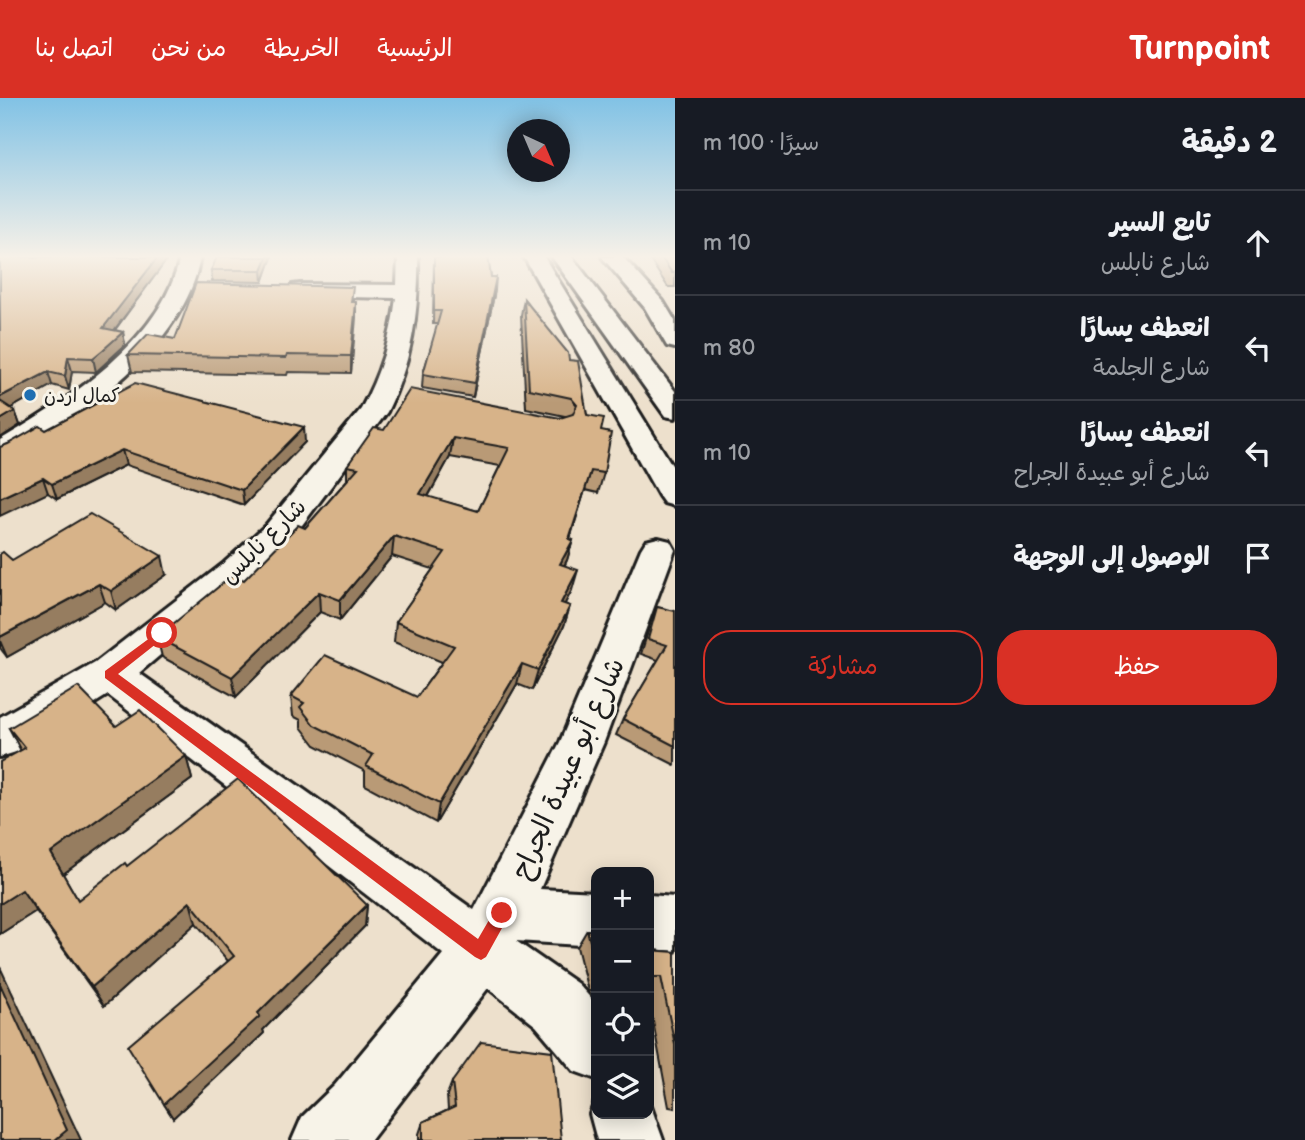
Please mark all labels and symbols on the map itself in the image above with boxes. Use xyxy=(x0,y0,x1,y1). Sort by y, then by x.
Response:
north arrow xyxy=(507,119,570,182)
place label: كمال اردن xyxy=(44,385,120,408)
marker: كمال اردن xyxy=(22,387,38,403)
street label: شارع نابلس xyxy=(215,493,313,591)
route start xyxy=(146,617,177,648)
street label: شارع أبو عبيدة الجراح xyxy=(505,653,634,885)
route end xyxy=(486,897,517,928)

